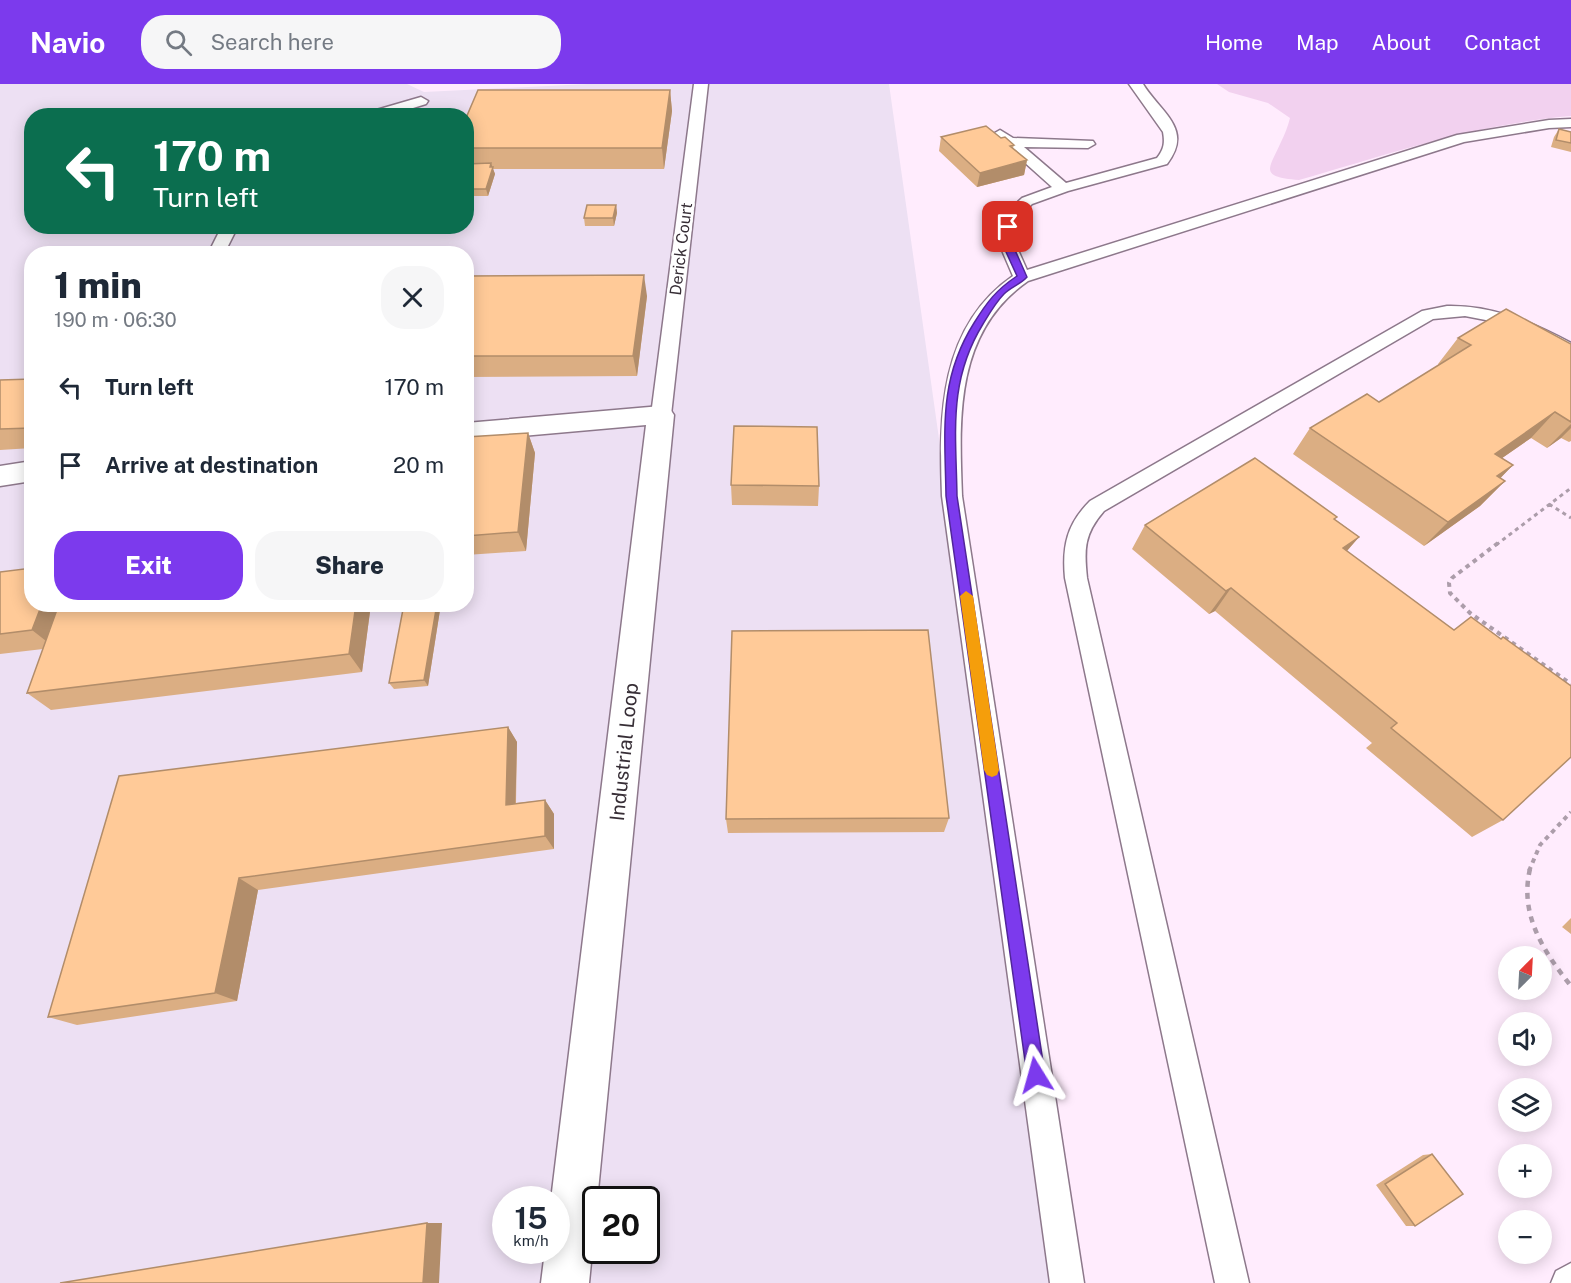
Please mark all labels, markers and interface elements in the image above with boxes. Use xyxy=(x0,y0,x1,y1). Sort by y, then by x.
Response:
search box xyxy=(141,15,561,69)
text: Navio xyxy=(30,26,105,59)
icon: search xyxy=(162,26,195,59)
text: Search here xyxy=(210,29,334,55)
text: Home xyxy=(1205,30,1263,55)
text: Map xyxy=(1296,30,1339,55)
text: About xyxy=(1372,30,1431,55)
text: Contact xyxy=(1464,30,1541,55)
text: 170 m xyxy=(153,131,271,180)
icon: left xyxy=(54,132,132,210)
text: Turn left xyxy=(153,181,259,213)
street label: Derick Court xyxy=(666,201,696,297)
pin xyxy=(982,201,1033,252)
icon: arrive xyxy=(991,210,1024,243)
text: 1 min xyxy=(54,264,142,306)
button: close xyxy=(381,266,444,329)
text: 190 m · 06:30 xyxy=(54,308,177,332)
icon: left xyxy=(54,371,87,404)
text: Turn left xyxy=(105,374,194,400)
text: 170 m xyxy=(384,374,444,400)
icon: arrive xyxy=(54,449,87,482)
text: Arrive at destination xyxy=(105,452,318,478)
text: 20 m xyxy=(393,452,444,478)
button: Exit xyxy=(54,531,243,600)
button: Share xyxy=(255,531,444,600)
street label: Industrial Loop xyxy=(605,682,643,822)
north arrow xyxy=(1498,946,1552,1000)
map controls xyxy=(1498,946,1552,1264)
button: sound xyxy=(1498,1012,1552,1066)
position arrow xyxy=(1004,1043,1068,1107)
button: layers xyxy=(1498,1078,1552,1132)
button: + xyxy=(1498,1144,1552,1198)
speed limit sign: 20 xyxy=(582,1186,660,1264)
text: 15 xyxy=(514,1200,548,1236)
button: − xyxy=(1498,1210,1552,1264)
text: km/h xyxy=(513,1232,549,1249)

